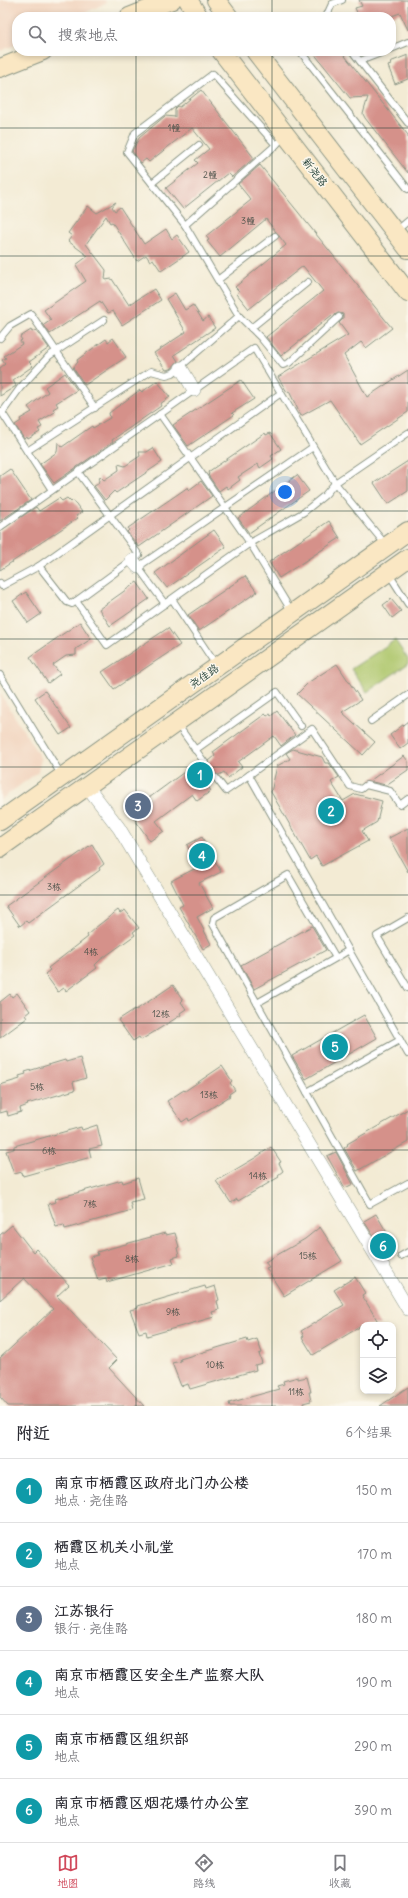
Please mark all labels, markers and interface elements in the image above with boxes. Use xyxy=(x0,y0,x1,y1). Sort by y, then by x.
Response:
search box xyxy=(12,12,396,56)
icon: search xyxy=(26,23,48,45)
text: 搜索地点 xyxy=(58,25,118,44)
house number: 1幢 xyxy=(168,122,181,133)
street label: 新尧路 xyxy=(299,155,331,189)
house number: 2幢 xyxy=(203,169,218,180)
house number: 3幢 xyxy=(241,215,256,226)
your location xyxy=(275,482,295,502)
street label: 尧佳路 xyxy=(186,661,222,691)
pin: 1 xyxy=(187,760,213,790)
pin: 3 xyxy=(125,791,151,821)
pin: 2 xyxy=(318,796,344,826)
pin: 4 xyxy=(189,841,215,871)
house number: 3栋 xyxy=(47,881,61,892)
house number: 4栋 xyxy=(84,946,98,957)
house number: 12栋 xyxy=(152,1008,170,1019)
pin: 5 xyxy=(322,1032,348,1062)
house number: 5栋 xyxy=(30,1081,44,1092)
house number: 13栋 xyxy=(200,1089,218,1100)
house number: 6栋 xyxy=(42,1145,56,1156)
house number: 14栋 xyxy=(249,1170,267,1181)
house number: 7栋 xyxy=(83,1198,97,1209)
pin: 6 xyxy=(370,1231,396,1261)
house number: 15栋 xyxy=(299,1250,317,1261)
house number: 8栋 xyxy=(125,1253,139,1264)
house number: 9栋 xyxy=(166,1306,180,1317)
map controls xyxy=(360,1322,396,1394)
button: locate xyxy=(360,1322,396,1358)
button: layers xyxy=(360,1358,396,1394)
house number: 10栋 xyxy=(206,1359,224,1370)
house number: 11栋 xyxy=(288,1386,304,1397)
text: 附近 xyxy=(16,1422,50,1444)
text: 6个结果 xyxy=(345,1424,392,1441)
text: 南京市栖霞区政府北门办公楼 xyxy=(54,1473,249,1492)
text: 1 xyxy=(26,1482,32,1499)
text: 150 m xyxy=(356,1482,392,1499)
text: 地点 · 尧佳路 xyxy=(54,1492,128,1509)
text: 栖霞区机关小礼堂 xyxy=(54,1537,174,1556)
text: 2 xyxy=(25,1546,33,1563)
text: 170 m xyxy=(357,1546,392,1563)
text: 地点 xyxy=(54,1556,80,1573)
text: 江苏银行 xyxy=(54,1601,114,1620)
text: 3 xyxy=(25,1610,33,1627)
text: 180 m xyxy=(356,1610,392,1627)
text: 银行 · 尧佳路 xyxy=(54,1620,128,1637)
text: 南京市栖霞区安全生产监察大队 xyxy=(54,1665,264,1684)
text: 4 xyxy=(25,1674,33,1691)
text: 190 m xyxy=(356,1674,392,1691)
text: 地点 xyxy=(54,1684,80,1701)
text: 南京市栖霞区组织部 xyxy=(54,1729,189,1748)
text: 5 xyxy=(25,1738,33,1755)
text: 290 m xyxy=(354,1738,392,1755)
text: 地点 xyxy=(54,1748,80,1765)
text: 南京市栖霞区烟花爆竹办公室 xyxy=(54,1793,249,1812)
text: 6 xyxy=(25,1802,33,1819)
text: 390 m xyxy=(354,1802,392,1819)
text: 地点 xyxy=(54,1812,80,1829)
tab: 地图 xyxy=(57,1852,79,1890)
tab: 路线 xyxy=(193,1852,215,1890)
tab: 收藏 xyxy=(329,1852,351,1890)

